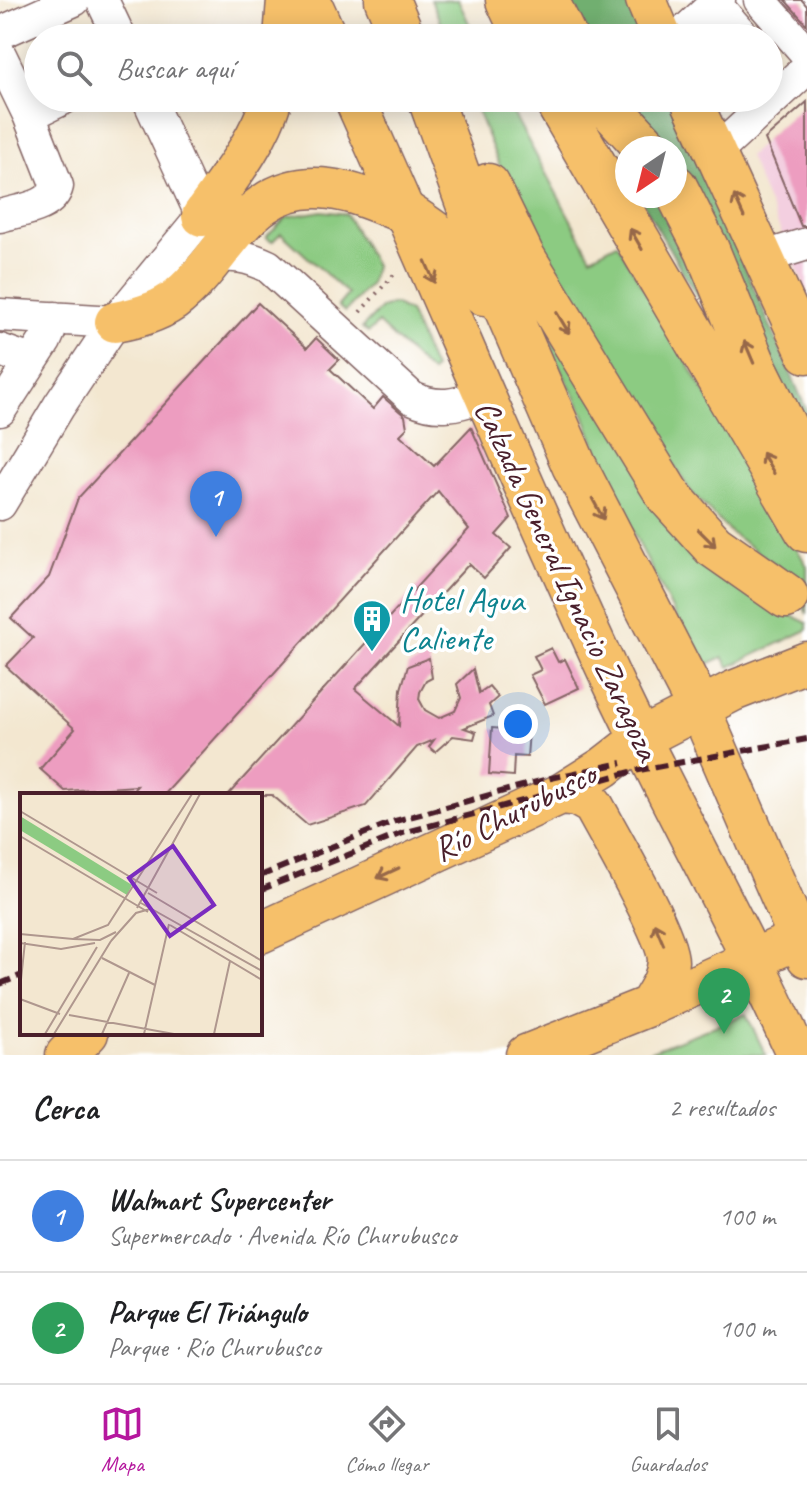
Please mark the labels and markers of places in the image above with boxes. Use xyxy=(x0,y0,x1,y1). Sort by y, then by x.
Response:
pin: 1 xyxy=(190,471,242,537)
place label: Hotel Agua Caliente xyxy=(400,578,526,660)
building icon: Hotel Agua Caliente xyxy=(351,598,393,653)
pin: 2 xyxy=(698,968,750,1034)

